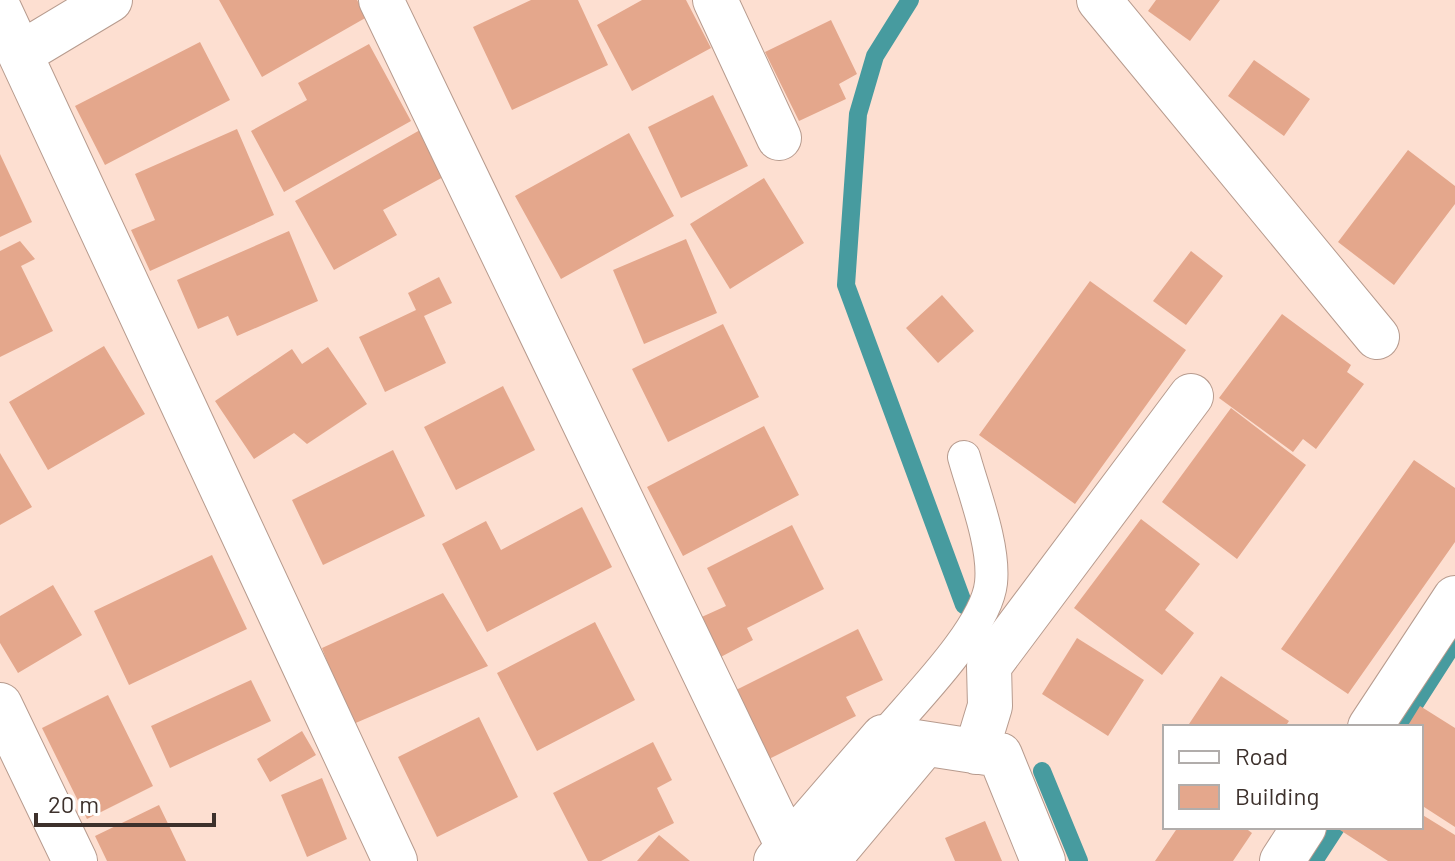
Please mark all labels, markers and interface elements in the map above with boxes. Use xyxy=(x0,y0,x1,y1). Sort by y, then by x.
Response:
legend xyxy=(1163,725,1423,829)
text: Road xyxy=(1235,741,1288,770)
scale bar xyxy=(36,777,214,827)
text: Building xyxy=(1235,781,1319,810)
text: 20 m xyxy=(48,789,99,818)

